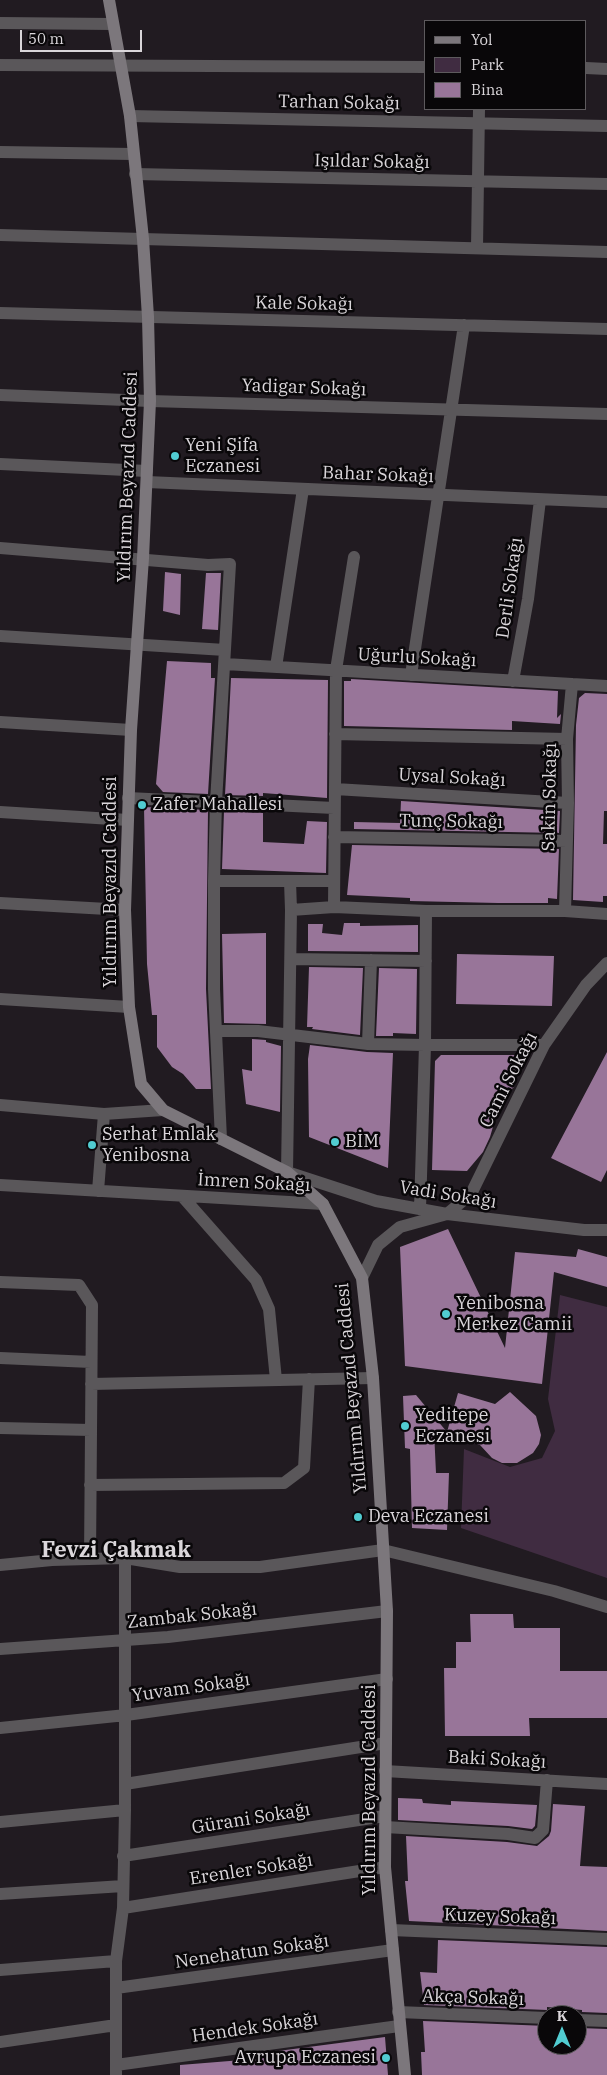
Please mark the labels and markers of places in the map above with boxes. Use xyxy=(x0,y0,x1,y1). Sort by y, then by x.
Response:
place label: Yeni Şifa Eczanesi xyxy=(185,435,260,478)
marker: Yeni Şifa Eczanesi xyxy=(169,450,181,462)
place label: Zafer Mahallesi xyxy=(152,794,283,816)
marker: Zafer Mahallesi xyxy=(136,799,148,811)
place label: Serhat Emlak Yenibosna xyxy=(102,1124,216,1166)
place label: BİM xyxy=(345,1131,379,1153)
marker: BİM xyxy=(329,1136,341,1148)
marker: Serhat Emlak Yenibosna xyxy=(86,1139,98,1151)
place label: Yenibosna Merkez Camii xyxy=(456,1293,572,1336)
marker: Yenibosna Merkez Camii xyxy=(440,1308,452,1320)
place label: Yeditepe Eczanesi xyxy=(415,1405,490,1448)
marker: Yeditepe Eczanesi xyxy=(399,1420,411,1432)
place label: Deva Eczanesi xyxy=(368,1506,489,1528)
marker: Deva Eczanesi xyxy=(352,1511,364,1523)
place label: Avrupa Eczanesi xyxy=(235,2047,376,2069)
marker: Avrupa Eczanesi xyxy=(380,2052,392,2064)

